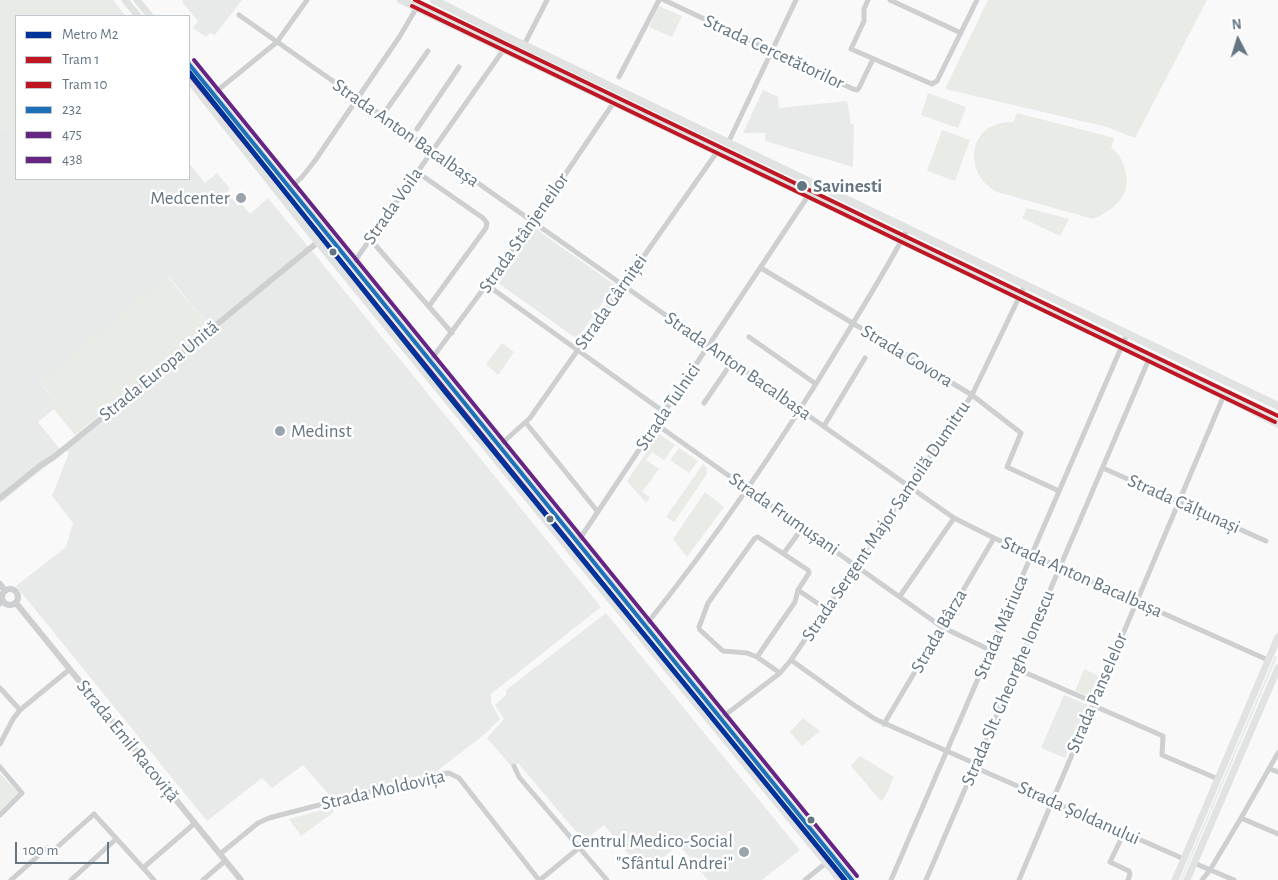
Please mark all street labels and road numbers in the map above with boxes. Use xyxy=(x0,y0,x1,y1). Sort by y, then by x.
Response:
street label: Strada Cercetătorilor xyxy=(700,9,848,95)
street label: Strada Anton Bacalbașa xyxy=(328,74,484,192)
street label: Strada Voila xyxy=(358,163,428,249)
street label: Strada Stânjeneilor xyxy=(474,168,574,298)
street label: Strada Gârniței xyxy=(570,250,652,354)
street label: Strada Anton Bacalbașa xyxy=(660,307,816,425)
street label: Strada Europa Unită xyxy=(94,316,224,426)
street label: Strada Govora xyxy=(857,320,957,392)
street label: Strada Tulnici xyxy=(631,359,705,455)
street label: Strada Sergent Major Samoilă Dumitru xyxy=(797,396,975,646)
street label: Strada Frumușani xyxy=(724,467,844,561)
street label: Strada Călțunași xyxy=(1124,469,1244,539)
street label: Strada Anton Bacalbașa xyxy=(998,531,1166,623)
street label: Strada Măriuca xyxy=(969,571,1033,683)
street label: Strada Bârza xyxy=(906,585,972,677)
street label: Strada Slt. Gheorghe Ionescu xyxy=(956,587,1060,789)
street label: Strada Panselelor xyxy=(1061,629,1133,757)
street label: Strada Emil Racoviță xyxy=(72,675,184,807)
street label: Strada Moldovița xyxy=(319,765,447,815)
street label: Strada Șoldanului xyxy=(1015,776,1143,850)

